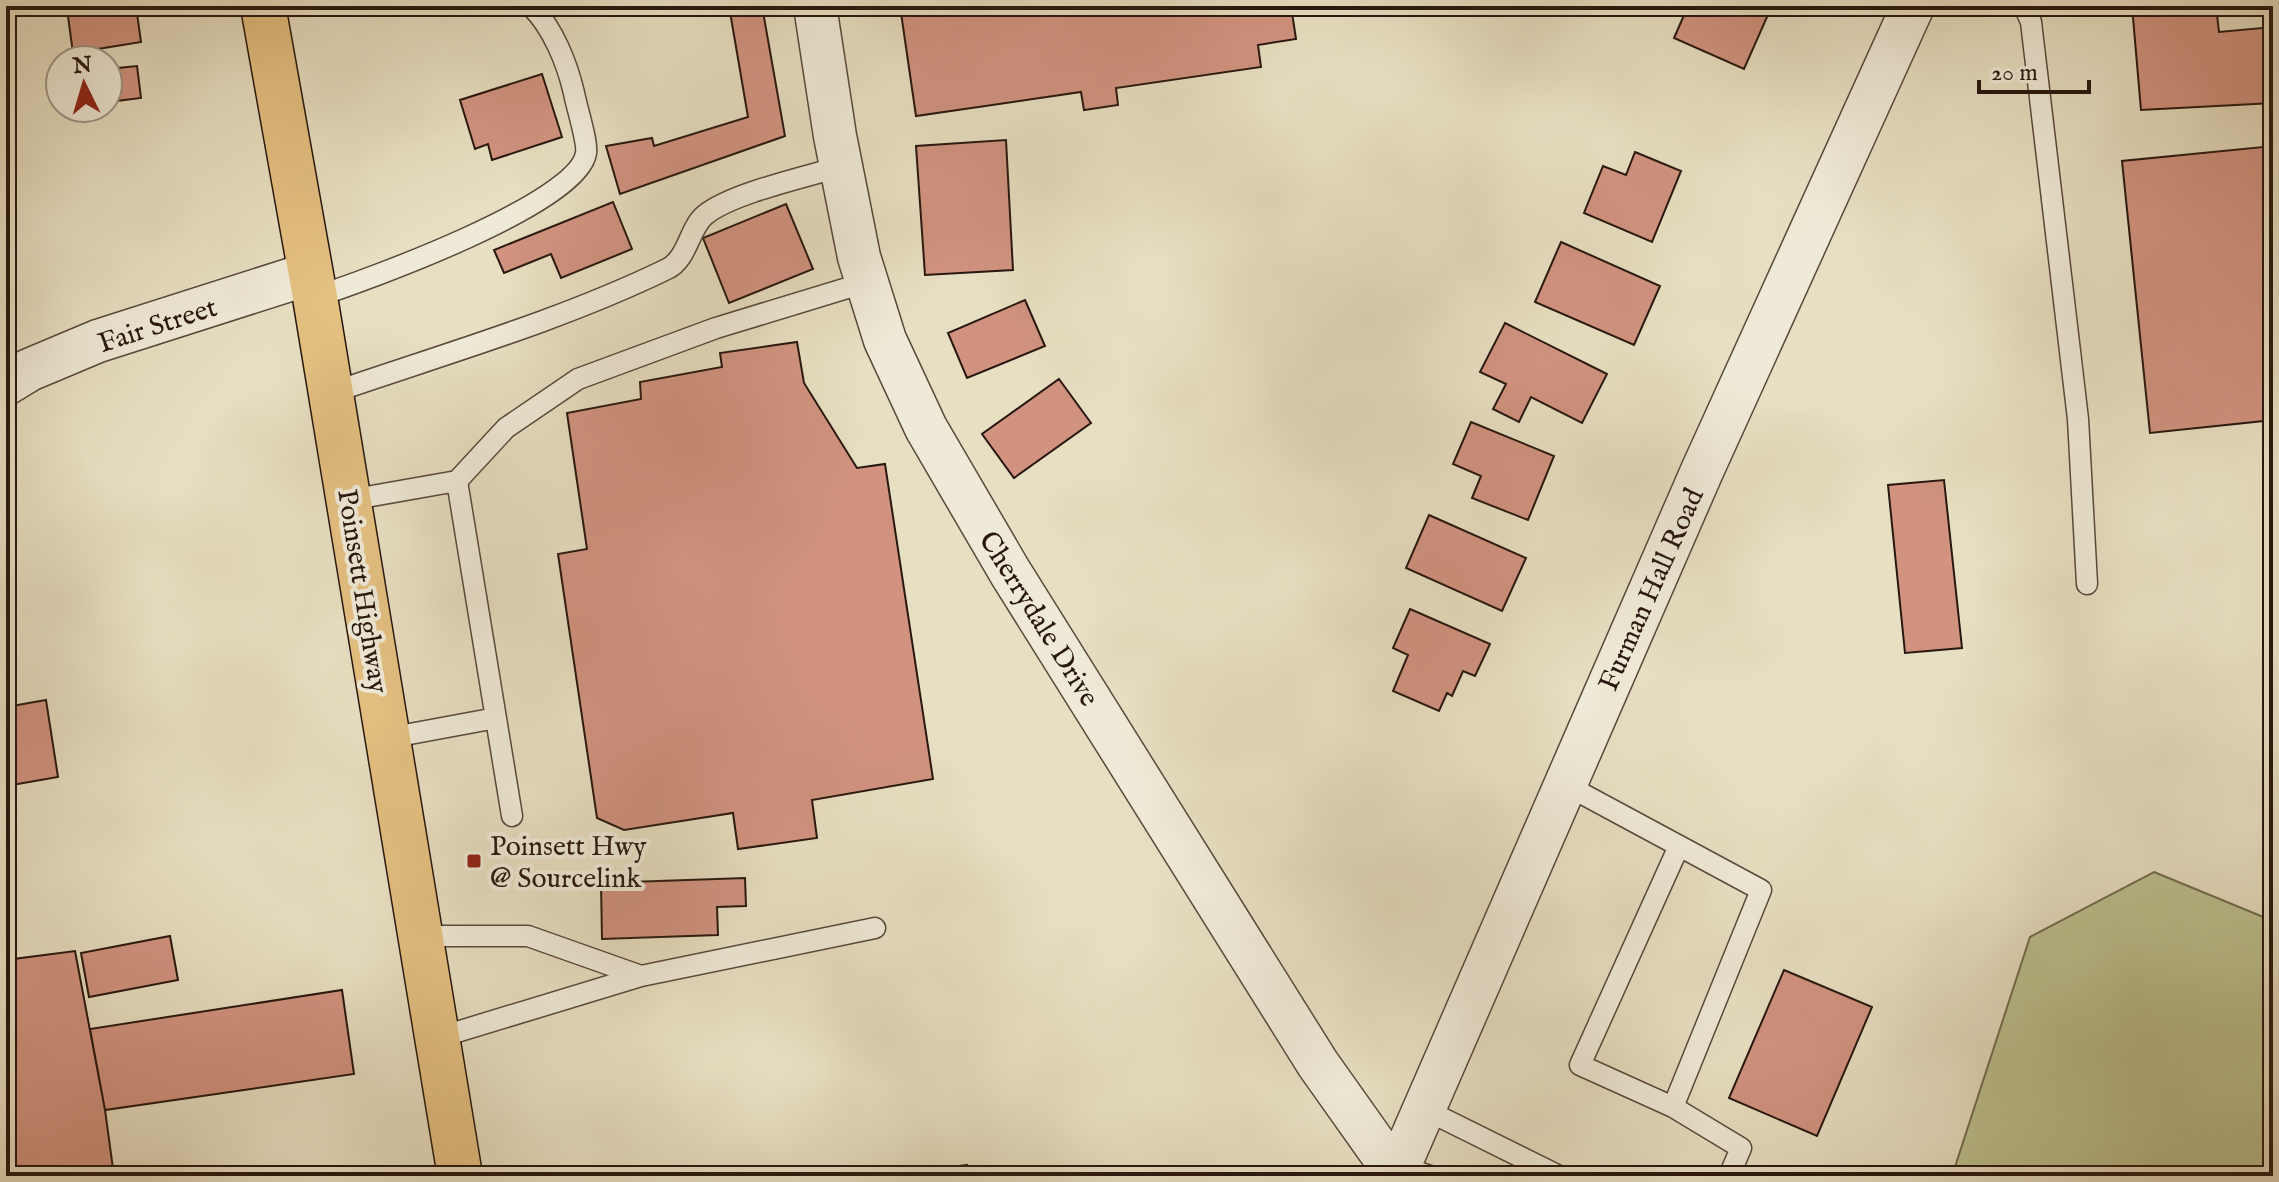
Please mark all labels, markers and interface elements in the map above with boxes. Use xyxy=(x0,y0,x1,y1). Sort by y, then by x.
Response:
north arrow xyxy=(44,44,124,124)
scale bar xyxy=(1979,44,2089,94)
text: N xyxy=(71,51,93,81)
text: 20 m xyxy=(1991,58,2038,89)
street label: Fair Street xyxy=(94,291,222,362)
street label: Furman Hall Road xyxy=(1592,483,1713,697)
street label: Poinsett Highway xyxy=(328,487,395,696)
street label: Cherrydale Drive xyxy=(970,525,1106,714)
place label: Poinsett Hwy @ Sourcelink xyxy=(490,830,647,897)
marker: Poinsett Hwy @ Sourcelink xyxy=(465,852,483,870)

